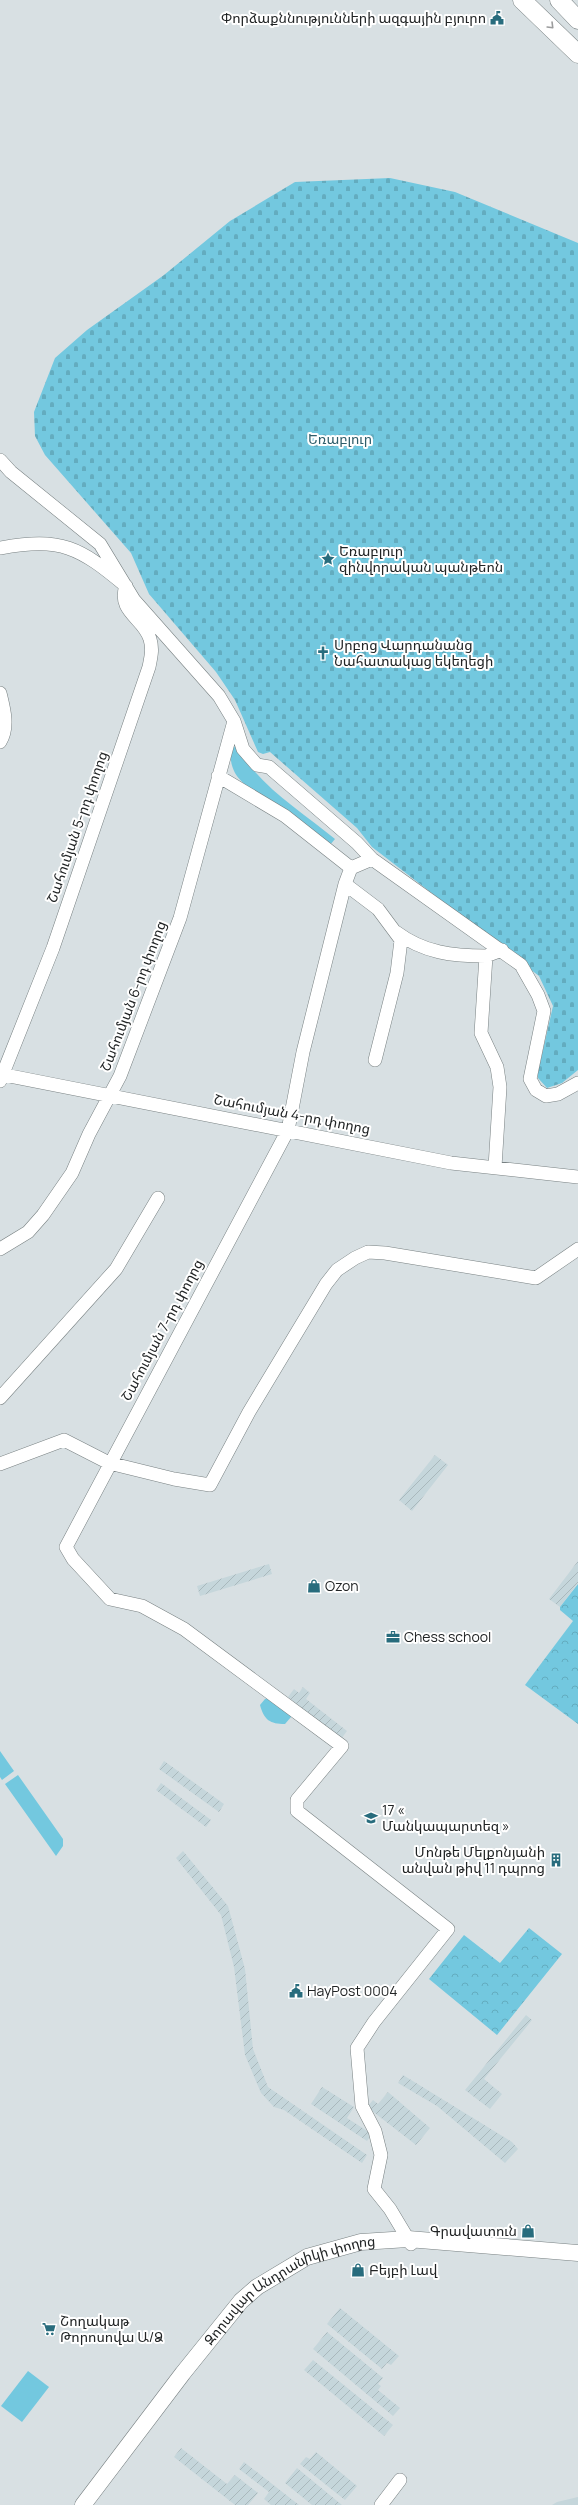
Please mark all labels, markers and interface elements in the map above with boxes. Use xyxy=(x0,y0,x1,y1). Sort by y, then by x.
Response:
place label: Փորձաքննությունների ազգային բյուրո xyxy=(221,8,486,27)
public building icon: Փորձաքննությունների ազգային բյուրո xyxy=(489,10,505,26)
one-way arrow xyxy=(546,21,554,29)
park label: Եռաբլուր xyxy=(308,429,372,448)
place label: Եռաբլուր զինվորական պանթեոն xyxy=(339,541,503,576)
place icon: Եռաբլուր զինվորական պանթեոն xyxy=(320,551,336,567)
place label: Սրբոց Վարդանանց Նահատակաց եկեղեցի xyxy=(334,635,493,670)
church icon: Սրբոց Վարդանանց Նահատակաց եկեղեցի xyxy=(315,645,331,661)
street label: Շահումյան 5-րդ փողոց xyxy=(42,749,111,905)
street label: Շահումյան 6-րդ փողոց xyxy=(95,918,170,1074)
street label: Շահումյան 4-րդ փողոց xyxy=(212,1089,372,1138)
street label: Շահումյան 7-րդ փողոց xyxy=(116,1256,207,1404)
place label: Ozon xyxy=(325,1576,359,1595)
shop icon: Ozon xyxy=(306,1578,322,1594)
place label: Chess school xyxy=(404,1627,491,1646)
office icon: Chess school xyxy=(385,1629,401,1645)
place label: 17 « Մանկապարտեզ » xyxy=(382,1800,510,1835)
school or university icon: 17 « Մանկապարտեզ » xyxy=(363,1810,379,1826)
place label: Մոնթե Մելքոնյանի անվան թիվ 11 դպրոց xyxy=(402,1842,545,1877)
building icon: Մոնթե Մելքոնյանի անվան թիվ 11 դպրոց xyxy=(548,1852,564,1868)
place label: HayPost 0004 xyxy=(307,1981,398,2000)
public building icon: HayPost 0004 xyxy=(288,1983,304,1999)
place label: Գրավատուն xyxy=(430,2221,517,2240)
shop icon: Գրավատուն xyxy=(520,2223,536,2239)
street label: Զորավար Անդրանիկի փողոց xyxy=(199,2231,376,2349)
place label: Բեյբի Լավ xyxy=(369,2260,438,2279)
shop icon: Բեյբի Լավ xyxy=(350,2262,366,2278)
place label: Շողակաթ Թորոսովա Ա/Ձ xyxy=(60,2311,163,2346)
supermarket icon: Շողակաթ Թորոսովա Ա/Ձ xyxy=(41,2321,57,2337)

